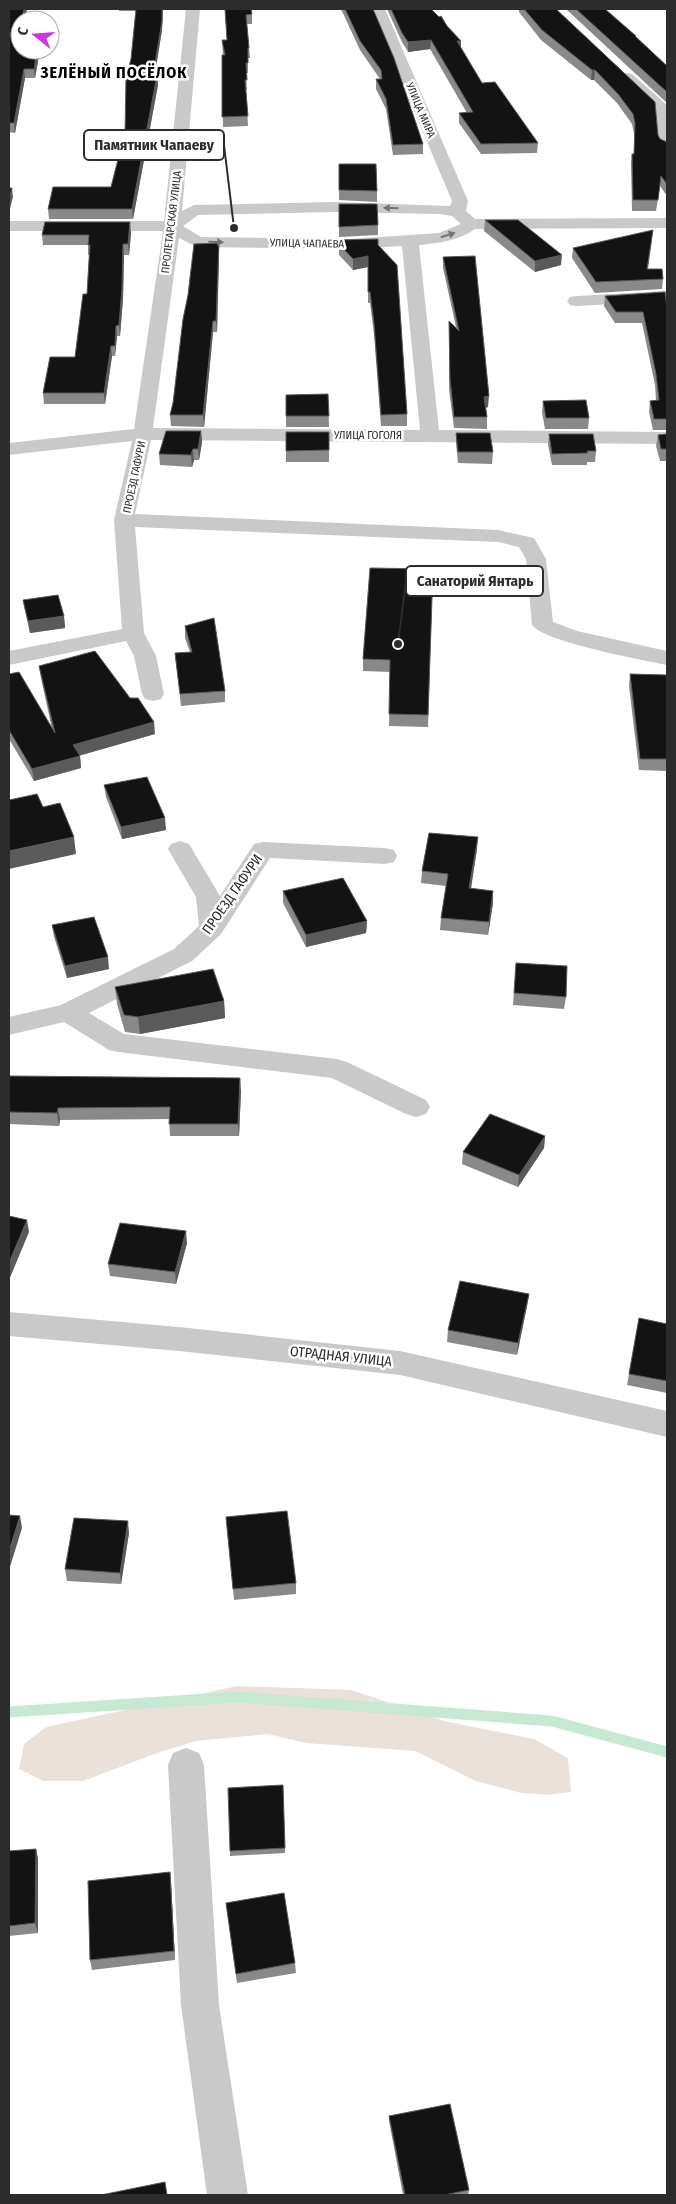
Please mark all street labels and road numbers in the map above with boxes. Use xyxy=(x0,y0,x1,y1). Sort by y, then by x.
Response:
street label: УЛИЦА МИРА xyxy=(403,80,438,140)
street label: ПРОЛЕТАРСКАЯ УЛИЦА xyxy=(159,170,184,274)
street label: УЛИЦА ЧАПАЕВА xyxy=(269,236,345,251)
street label: УЛИЦА ГОГОЛЯ xyxy=(333,429,402,442)
street label: ПРОЕЗД ГАФУРИ xyxy=(120,440,149,514)
street label: ПРОЕЗД ГАФУРИ xyxy=(199,851,266,938)
street label: ОТРАДНАЯ УЛИЦА xyxy=(289,1343,393,1370)

